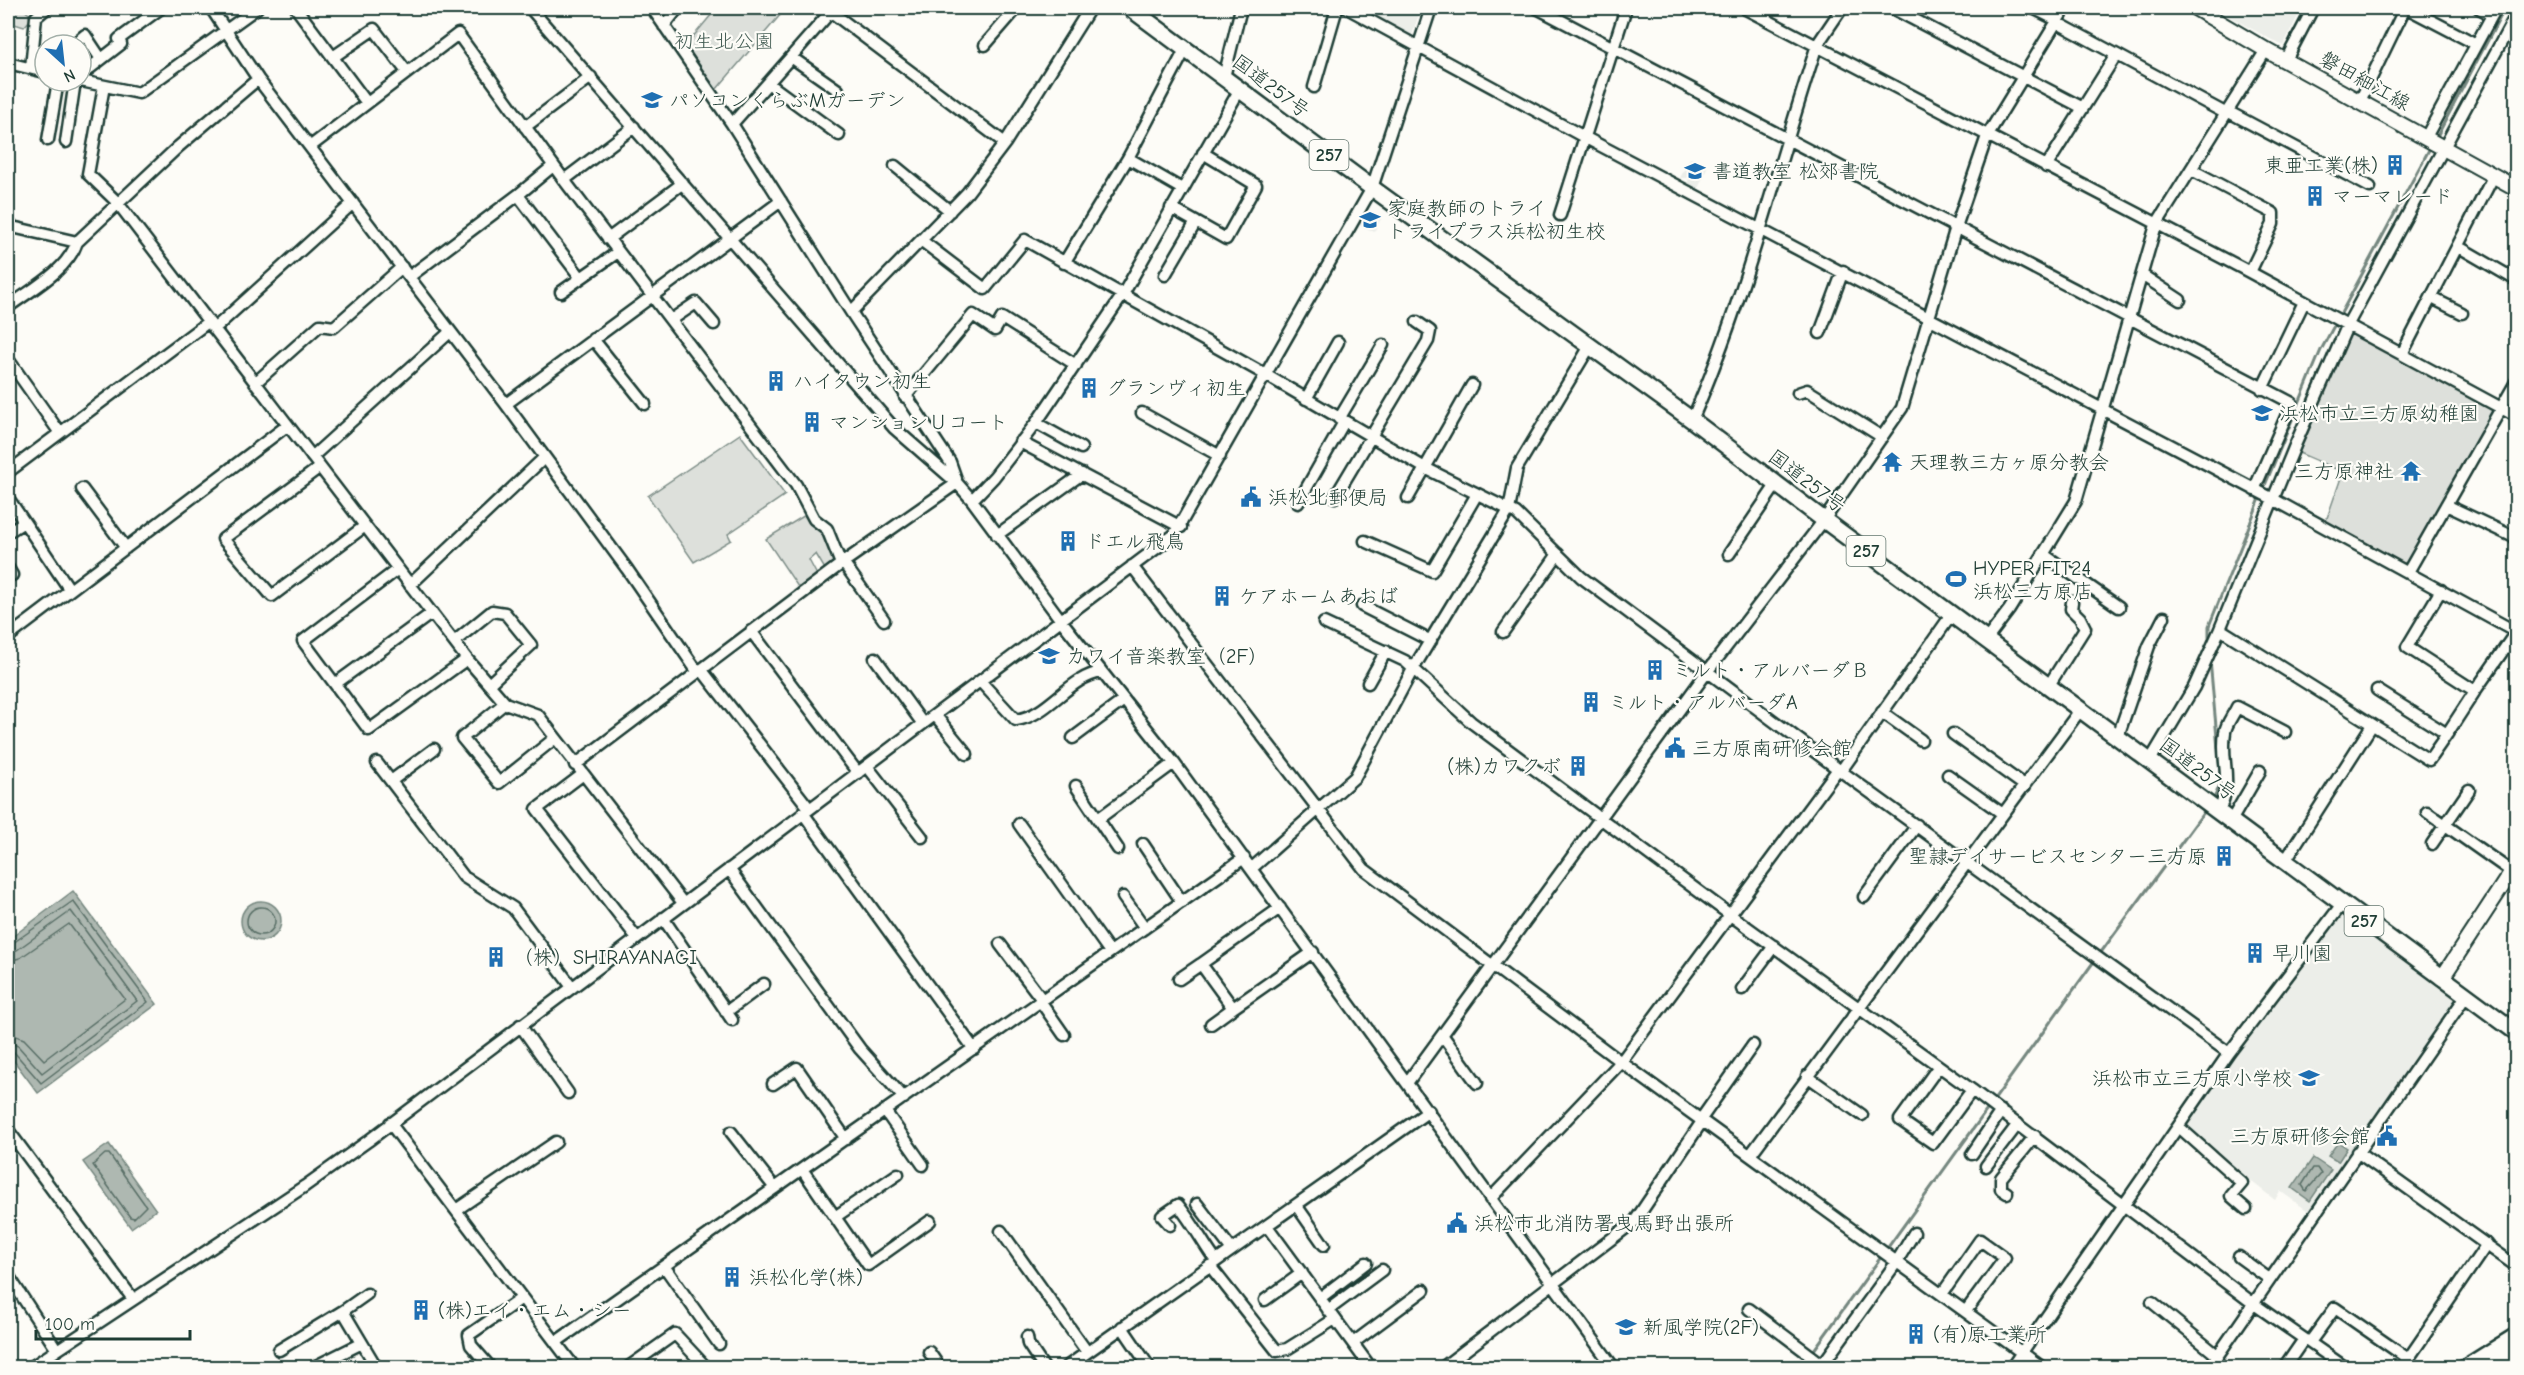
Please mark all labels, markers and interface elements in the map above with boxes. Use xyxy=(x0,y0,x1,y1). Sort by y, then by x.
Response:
park label: 初生北公園 xyxy=(674,30,774,53)
north arrow xyxy=(33,33,93,93)
street label: 磐田細江線 xyxy=(2316,47,2414,115)
street label: 国道257号 xyxy=(1228,50,1314,122)
text: N xyxy=(61,65,78,86)
school or university icon: パソコンくらぶMガーデン xyxy=(640,88,664,112)
place label: パソコンくらぶMガーデン xyxy=(669,89,906,112)
road number: 257 xyxy=(1310,140,1348,170)
building icon: 東亜工業(株) xyxy=(2383,153,2407,177)
place label: 東亜工業(株) xyxy=(2264,154,2378,177)
school or university icon: 書道教室 松郊書院 xyxy=(1683,159,1707,183)
place label: 書道教室 松郊書院 xyxy=(1712,160,1879,183)
building icon: マーマレード xyxy=(2303,184,2327,208)
place label: マーマレード xyxy=(2332,185,2453,208)
place label: 家庭教師のトライ トライプラス浜松初生校 xyxy=(1387,197,1605,243)
school or university icon: 家庭教師のトライ トライプラス浜松初生校 xyxy=(1358,208,1382,232)
building icon: ハイタウン初生 xyxy=(764,369,788,393)
place label: ハイタウン初生 xyxy=(793,370,932,393)
building icon: グランヴィ初生 xyxy=(1077,376,1101,400)
place label: グランヴィ初生 xyxy=(1106,377,1246,400)
school or university icon: 浜松市立三方原幼稚園 xyxy=(2250,401,2274,425)
place label: 浜松市立三方原幼稚園 xyxy=(2279,402,2479,425)
building icon: マンションＵコート xyxy=(800,410,824,434)
place label: マンションＵコート xyxy=(829,411,1008,434)
street label: 国道257号 xyxy=(1764,445,1850,517)
temple icon: 天理教三方ヶ原分教会 xyxy=(1880,450,1904,474)
place label: 天理教三方ヶ原分教会 xyxy=(1909,451,2109,474)
temple icon: 三方原神社 xyxy=(2399,459,2423,483)
place label: 三方原神社 xyxy=(2294,460,2394,483)
public building icon: 浜松北郵便局 xyxy=(1239,485,1263,509)
place label: 浜松北郵便局 xyxy=(1268,486,1388,509)
building icon: ドエル飛鳥 xyxy=(1056,529,1080,553)
place label: ドエル飛鳥 xyxy=(1085,530,1185,553)
road number: 257 xyxy=(1846,536,1886,566)
place label: HYPER FIT24 浜松三方原店 xyxy=(1973,557,2093,603)
sports icon: HYPER FIT24 浜松三方原店 xyxy=(1944,567,1968,591)
building icon: ケアホームあおば xyxy=(1210,584,1234,608)
place label: ケアホームあおば xyxy=(1239,585,1398,608)
school or university icon: カワイ音楽教室（2F） xyxy=(1037,644,1061,668)
place label: カワイ音楽教室（2F） xyxy=(1066,645,1268,668)
building icon: ミルト・アルバーダＢ xyxy=(1643,658,1667,682)
place label: ミルト・アルバーダＢ xyxy=(1672,659,1870,682)
building icon: ミルト・アルバーダA xyxy=(1579,690,1603,714)
place label: ミルト・アルバーダA xyxy=(1608,691,1798,714)
street label: 国道257号 xyxy=(2155,733,2241,805)
public building icon: 三方原南研修会館 xyxy=(1663,736,1687,760)
place label: 三方原南研修会館 xyxy=(1692,737,1852,760)
building icon: (株)カワクボ xyxy=(1566,754,1590,778)
place label: (株)カワクボ xyxy=(1447,755,1561,778)
building icon: 聖隷デイサービスセンター三方原 xyxy=(2212,844,2236,868)
place label: 聖隷デイサービスセンター三方原 xyxy=(1909,845,2207,868)
road number: 257 xyxy=(2344,906,2384,936)
building icon: 早川園 xyxy=(2243,941,2267,965)
place label: 早川園 xyxy=(2272,942,2332,965)
building icon: （株）SHIRAYANAGI xyxy=(484,945,508,969)
place label: （株）SHIRAYANAGI xyxy=(513,946,697,969)
school or university icon: 浜松市立三方原小学校 xyxy=(2297,1066,2321,1090)
place label: 浜松市立三方原小学校 xyxy=(2092,1067,2292,1090)
public building icon: 三方原研修会館 xyxy=(2375,1124,2399,1148)
place label: 三方原研修会館 xyxy=(2230,1125,2370,1148)
public building icon: 浜松市北消防署曳馬野出張所 xyxy=(1445,1211,1469,1235)
place label: 浜松市北消防署曳馬野出張所 xyxy=(1474,1212,1734,1235)
building icon: 浜松化学(株) xyxy=(720,1265,744,1289)
place label: 浜松化学(株) xyxy=(749,1266,863,1289)
building icon: (株)エイ・エム・シー xyxy=(409,1298,433,1322)
place label: (株)エイ・エム・シー xyxy=(438,1299,632,1322)
scale bar xyxy=(36,1303,190,1341)
text: 100 m xyxy=(45,1314,95,1335)
school or university icon: 新風学院(2F) xyxy=(1614,1315,1638,1339)
place label: 新風学院(2F) xyxy=(1643,1316,1759,1339)
building icon: (有)原工業所 xyxy=(1904,1322,1928,1346)
place label: (有)原工業所 xyxy=(1933,1323,2047,1346)

